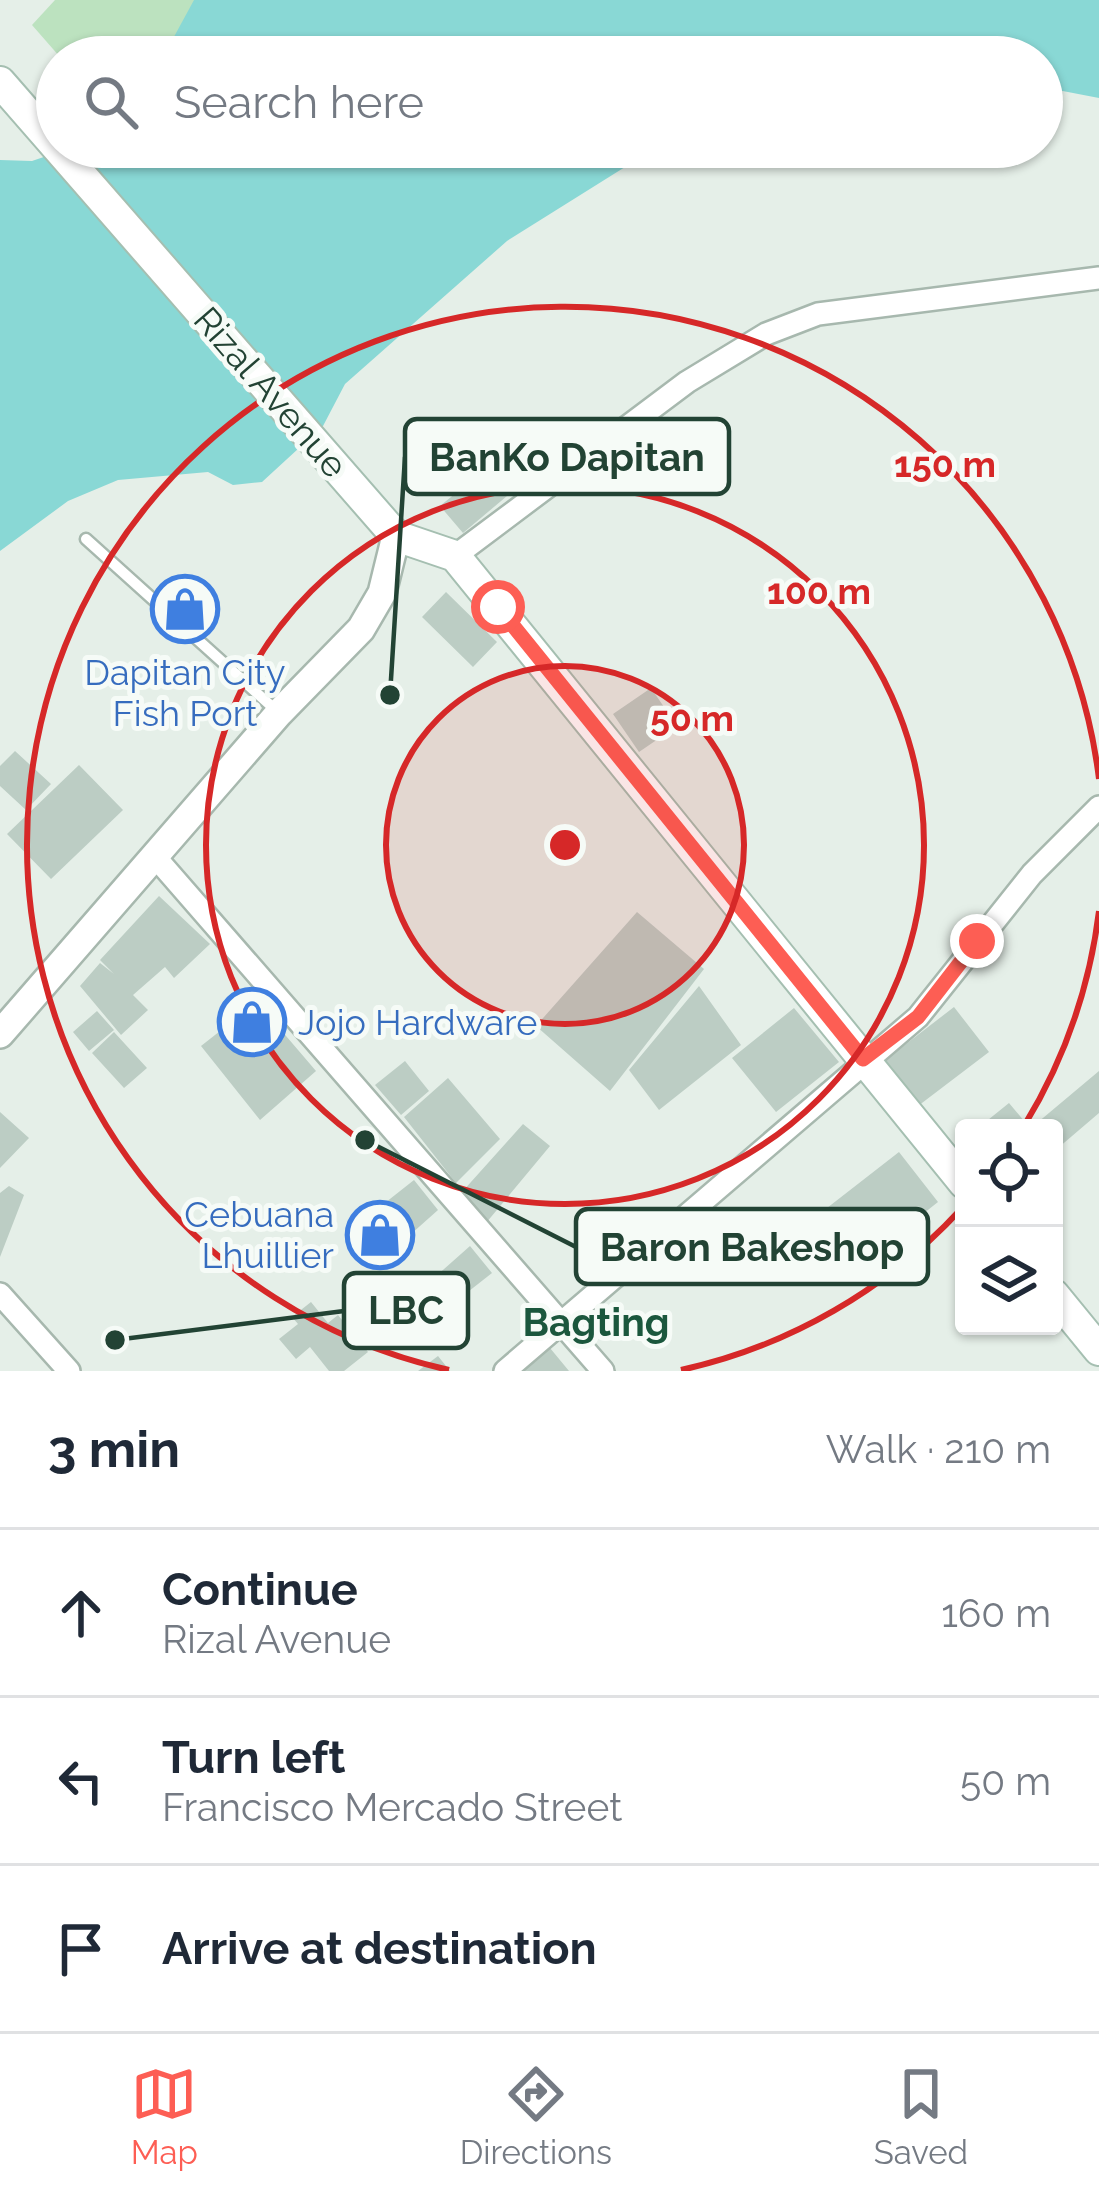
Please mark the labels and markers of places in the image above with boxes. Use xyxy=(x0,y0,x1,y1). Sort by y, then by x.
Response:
callout: BanKo Dapitan xyxy=(405,419,729,494)
shop icon: Dapitan City Fish Port xyxy=(150,574,220,644)
place label: Dapitan City Fish Port xyxy=(84,651,286,734)
centre of rings xyxy=(544,824,586,866)
shop icon: Jojo Hardware xyxy=(217,987,287,1057)
place label: Jojo Hardware xyxy=(298,1001,537,1043)
place label: Cebuana Lhuillier xyxy=(184,1193,334,1276)
shop icon: Cebuana Lhuillier xyxy=(345,1200,415,1270)
callout: Baron Bakeshop xyxy=(576,1209,928,1284)
callout: LBC xyxy=(344,1273,468,1348)

